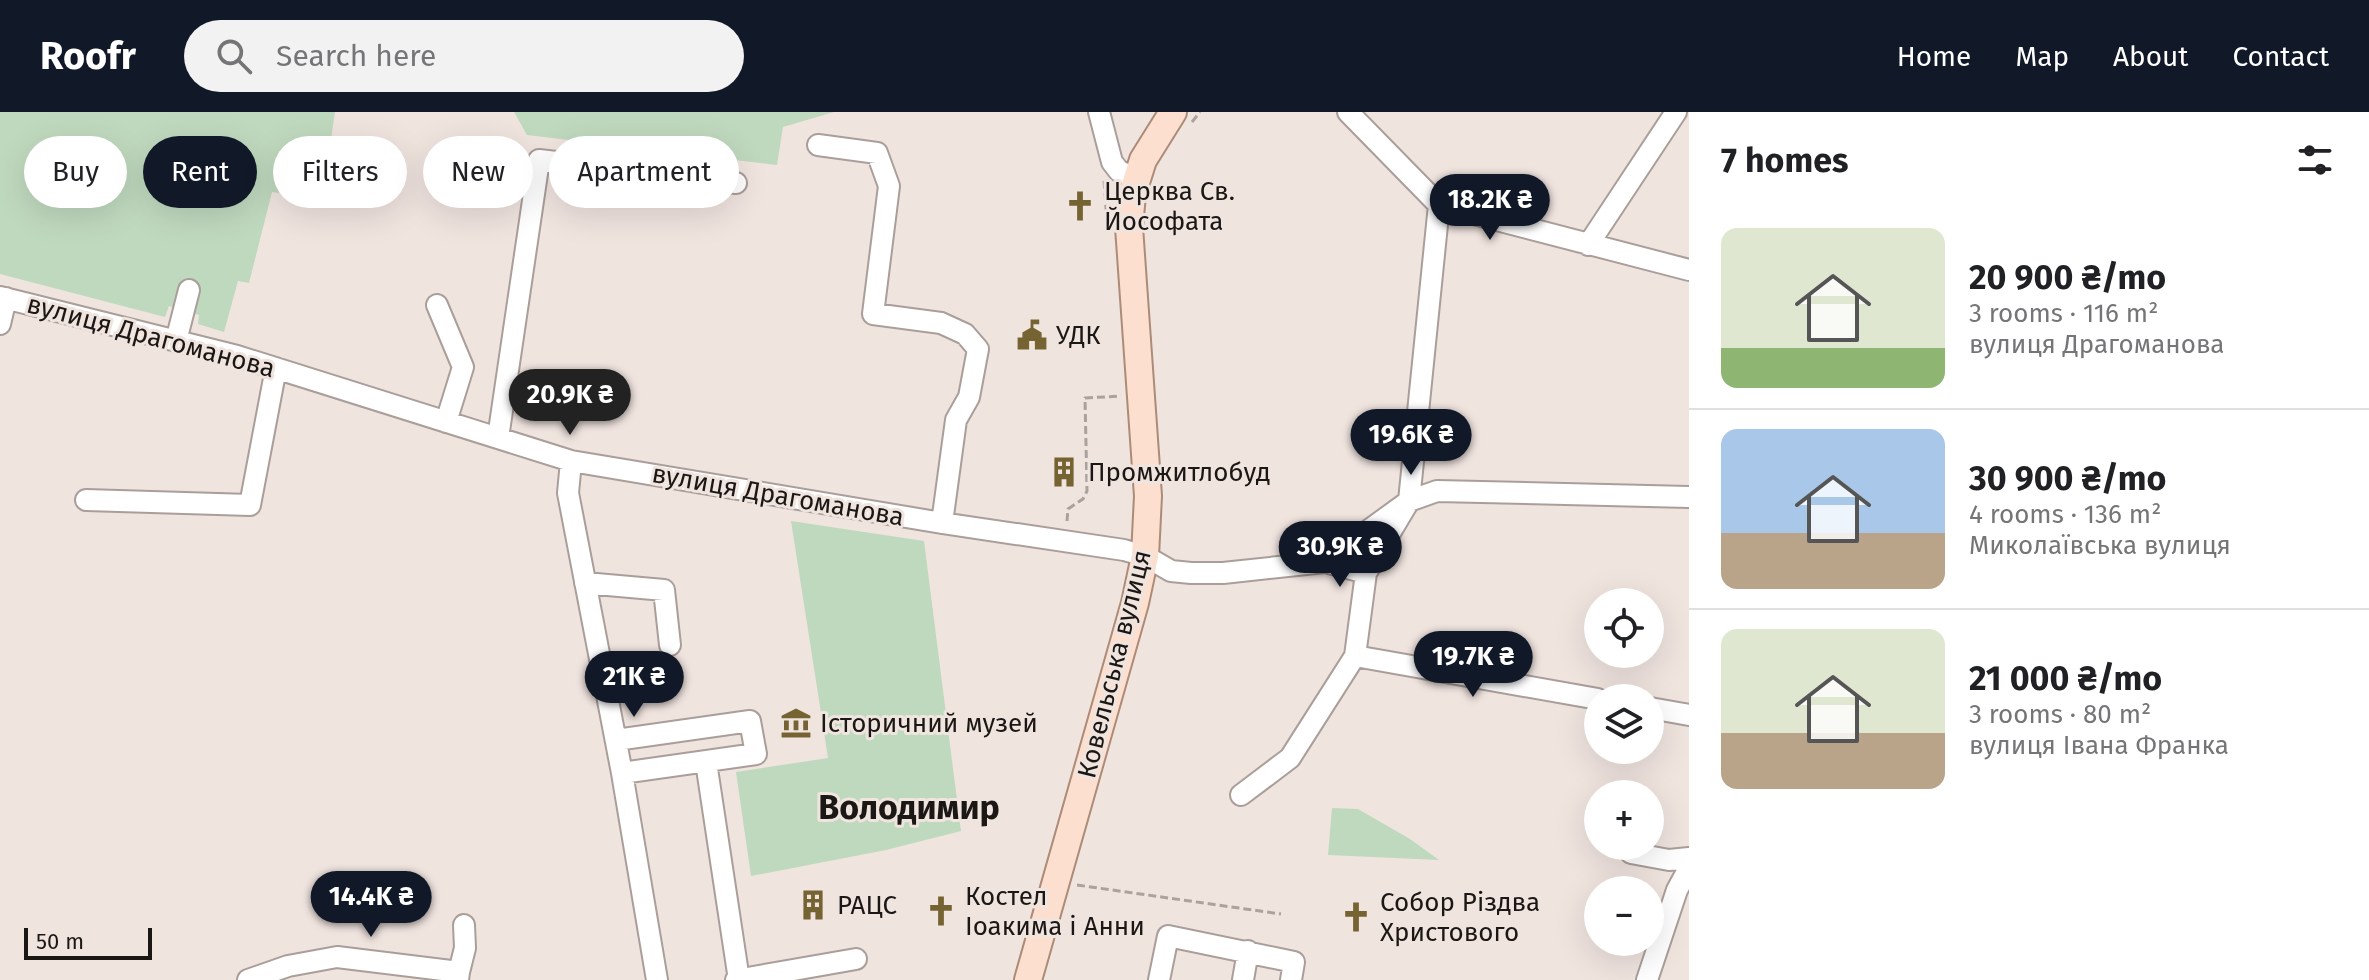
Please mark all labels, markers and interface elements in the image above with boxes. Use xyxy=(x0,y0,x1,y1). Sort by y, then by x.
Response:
search box xyxy=(184,20,744,92)
text: Roofr xyxy=(40,33,136,79)
icon: search xyxy=(212,34,256,78)
text: Search here xyxy=(276,38,436,74)
text: Home xyxy=(1897,40,1971,73)
text: Map xyxy=(2015,40,2069,73)
text: About xyxy=(2113,40,2188,73)
text: Contact xyxy=(2232,40,2329,73)
chip: Buy xyxy=(24,136,127,208)
chip: Rent xyxy=(143,136,257,208)
chip: Filters xyxy=(273,136,407,208)
chip: New xyxy=(423,136,533,208)
chip: Apartment xyxy=(549,136,739,208)
icon: filters xyxy=(2293,138,2337,182)
text: 7 homes xyxy=(1721,140,1848,181)
pin: 18.2K ₴ xyxy=(1416,174,1564,242)
place label: Церква Св. Йософата xyxy=(1104,176,1235,237)
text: 18.2K ₴ xyxy=(1448,184,1532,215)
church icon: Церква Св. Йософата xyxy=(1063,189,1097,223)
text: 20 900 ₴/mo xyxy=(1969,257,2166,298)
icon: home xyxy=(1785,260,1881,356)
street label: вулиця Драгоманова xyxy=(23,288,278,385)
text: 3 rooms · 116 m² xyxy=(1969,298,2158,329)
public building icon: УДК xyxy=(1015,318,1049,352)
place label: УДК xyxy=(1056,320,1101,351)
text: вулиця Драгоманова xyxy=(1969,329,2224,360)
pin: 20.9K ₴ xyxy=(496,369,644,437)
text: 20.9K ₴ xyxy=(527,379,613,410)
pin: 19.6K ₴ xyxy=(1337,409,1485,477)
text: 19.6K ₴ xyxy=(1369,419,1453,450)
building icon: Промжитлобуд xyxy=(1047,455,1081,489)
place label: Промжитлобуд xyxy=(1088,457,1270,488)
street label: вулиця Драгоманова xyxy=(649,458,906,533)
text: 30 900 ₴/mo xyxy=(1969,458,2166,499)
icon: home xyxy=(1785,461,1881,557)
text: 4 rooms · 136 m² xyxy=(1969,499,2161,530)
pin: 30.9K ₴ xyxy=(1266,521,1414,589)
text: Миколаївська вулиця xyxy=(1969,530,2231,561)
text: 30.9K ₴ xyxy=(1297,531,1383,562)
street label: Ковельська вулиця xyxy=(1071,547,1158,781)
map controls xyxy=(1584,588,1664,956)
button: locate xyxy=(1584,588,1664,668)
pin: 19.7K ₴ xyxy=(1399,631,1547,699)
text: 19.7K ₴ xyxy=(1432,641,1514,672)
pin: 21K ₴ xyxy=(578,651,690,719)
text: 21 000 ₴/mo xyxy=(1969,658,2162,699)
text: 21K ₴ xyxy=(603,661,665,692)
icon: home xyxy=(1785,661,1881,757)
button: layers xyxy=(1584,684,1664,764)
text: 3 rooms · 80 m² xyxy=(1969,699,2151,730)
museum icon: Історичний музей xyxy=(779,706,813,740)
place label: Історичний музей xyxy=(820,708,1038,739)
text: вулиця Івана Франка xyxy=(1969,730,2229,761)
button: + xyxy=(1584,780,1664,860)
district label: Володимир xyxy=(818,787,1000,828)
pin: 14.4K ₴ xyxy=(297,871,445,939)
button: − xyxy=(1584,876,1664,956)
text: 14.4K ₴ xyxy=(329,881,413,912)
place label: Костел Іоакима і Анни xyxy=(965,881,1145,942)
place label: Собор Різдва Христового xyxy=(1380,887,1540,948)
building icon: РАЦС xyxy=(796,888,830,922)
place label: РАЦС xyxy=(837,890,897,921)
church icon: Костел Іоакима і Анни xyxy=(924,894,958,928)
church icon: Собор Різдва Христового xyxy=(1339,900,1373,934)
scale bar xyxy=(24,924,152,960)
text: 50 m xyxy=(36,928,84,955)

